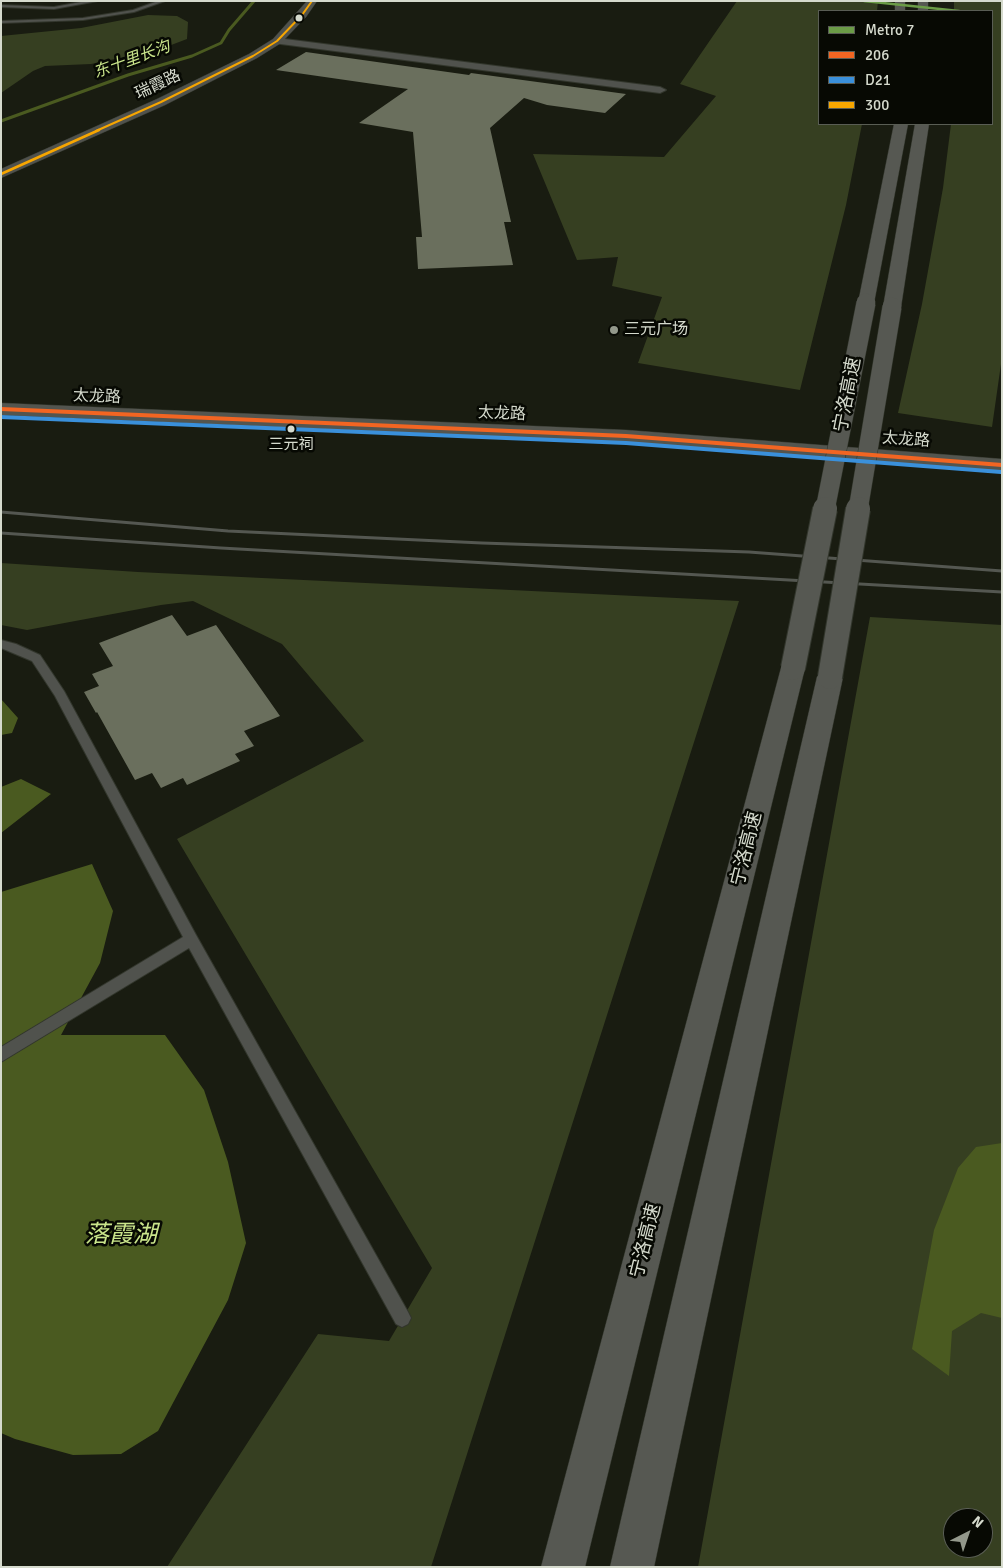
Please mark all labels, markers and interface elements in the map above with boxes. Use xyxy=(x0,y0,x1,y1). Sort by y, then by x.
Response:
legend xyxy=(818,10,993,125)
unlabelled marker xyxy=(294,13,304,23)
text: Metro 7 xyxy=(865,21,914,39)
water label: 东十里长沟 xyxy=(91,37,173,83)
text: 206 xyxy=(865,46,889,64)
street label: 瑞霞路 xyxy=(132,66,184,104)
text: D21 xyxy=(865,71,891,89)
text: 300 xyxy=(865,96,889,114)
place label: 三元广场 xyxy=(624,320,688,340)
marker: 三元广场 xyxy=(608,324,620,336)
street label: 宁洛高速 xyxy=(830,356,866,434)
street label: 太龙路 xyxy=(73,387,121,407)
street label: 太龙路 xyxy=(478,404,526,424)
marker: 三元祠 xyxy=(286,424,296,434)
street label: 太龙路 xyxy=(881,429,931,451)
place label: 三元祠 xyxy=(269,436,313,454)
street label: 宁洛高速 xyxy=(727,809,767,889)
street label: 宁洛高速 xyxy=(626,1201,666,1281)
water label: 落霞湖 xyxy=(85,1222,157,1250)
north arrow xyxy=(943,1508,993,1558)
text: N xyxy=(968,1512,987,1532)

